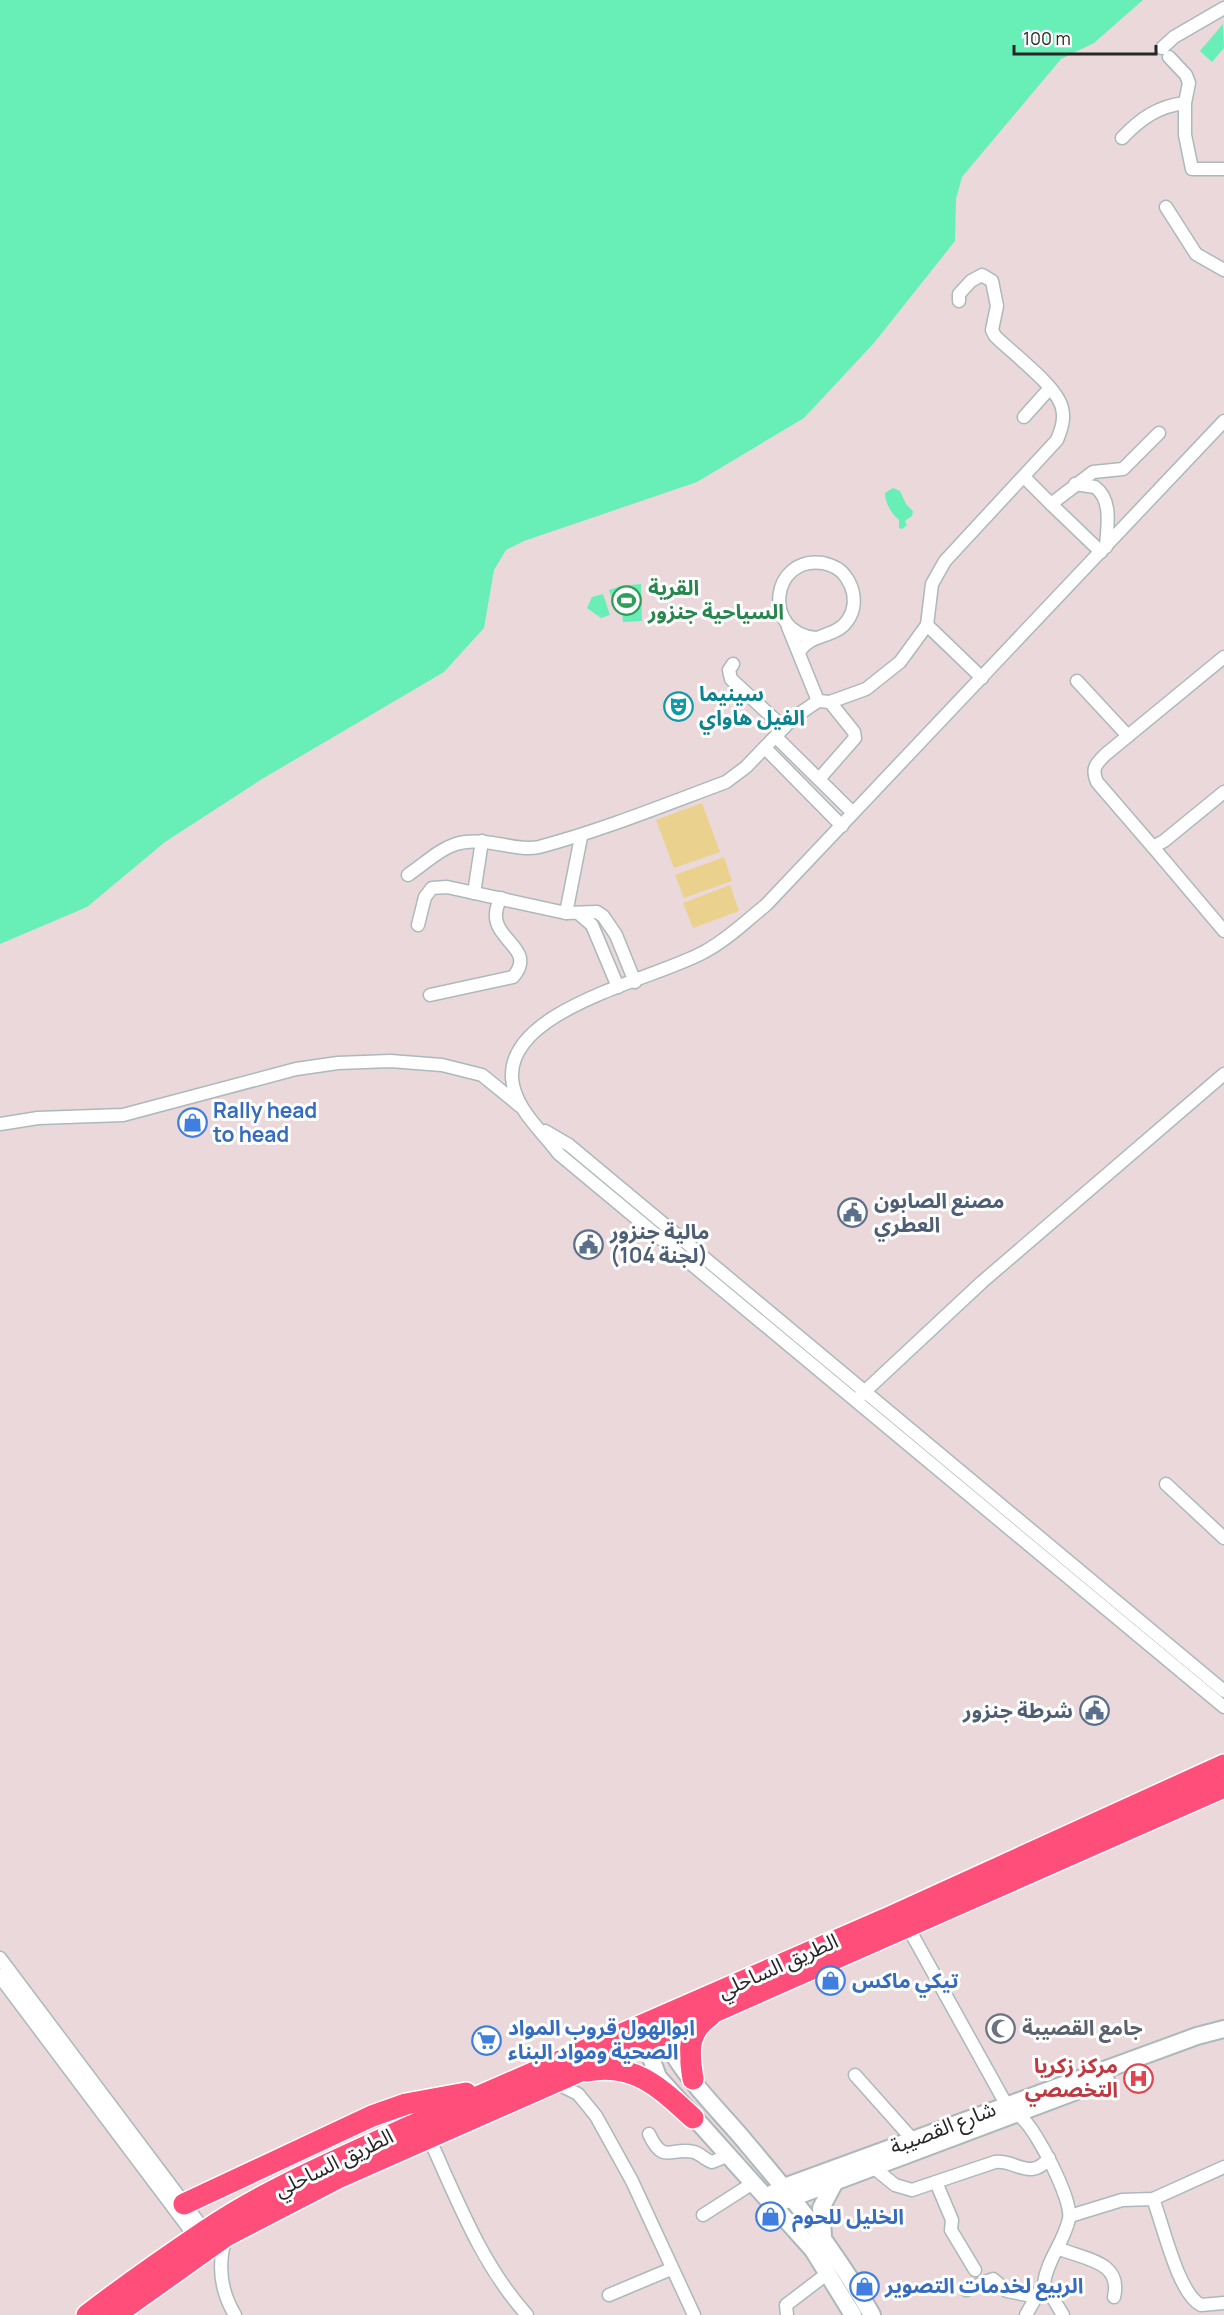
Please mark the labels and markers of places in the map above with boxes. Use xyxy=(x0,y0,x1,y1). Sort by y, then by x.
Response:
place label: القرية السياحية جنزور xyxy=(647,573,784,625)
sports icon: القرية السياحية جنزور xyxy=(611,584,643,616)
place label: سينيما الفيل هاواي xyxy=(699,679,805,735)
theatre icon: سينيما الفيل هاواي xyxy=(662,690,694,722)
place label: Rally head to head xyxy=(213,1096,317,1148)
shop icon: Rally head to head xyxy=(176,1107,208,1139)
place label: مصنع الصابون العطري xyxy=(874,1186,1005,1242)
public building icon: مصنع الصابون العطري xyxy=(837,1197,869,1229)
place label: مالية جنزور (لجنة 104) xyxy=(609,1217,709,1269)
public building icon: مالية جنزور (لجنة 104) xyxy=(573,1228,605,1260)
public building icon: شرطة جنزور xyxy=(1078,1695,1110,1727)
place label: شرطة جنزور xyxy=(962,1696,1073,1724)
shop icon: تيكي ماكس xyxy=(815,1965,847,1997)
place label: تيكي ماكس xyxy=(852,1966,959,1998)
mosque icon: جامع القصيبة xyxy=(985,2012,1017,2044)
place label: ابوالهول قروب المواد الصحية ومواد البناء xyxy=(508,2013,695,2065)
place label: جامع القصيبة xyxy=(1022,2013,1143,2043)
supermarket icon: ابوالهول قروب المواد الصحية ومواد البناء xyxy=(471,2024,503,2056)
place label: مركز زكريا التخصصي xyxy=(1025,2051,1118,2107)
hospital icon: مركز زكريا التخصصي xyxy=(1123,2062,1155,2094)
shop icon: الخليل للحوم xyxy=(755,2201,787,2233)
place label: الخليل للحوم xyxy=(792,2202,904,2233)
shop icon: الربيع لخدمات التصوير xyxy=(848,2270,880,2302)
place label: الربيع لخدمات التصوير xyxy=(884,2271,1083,2301)

